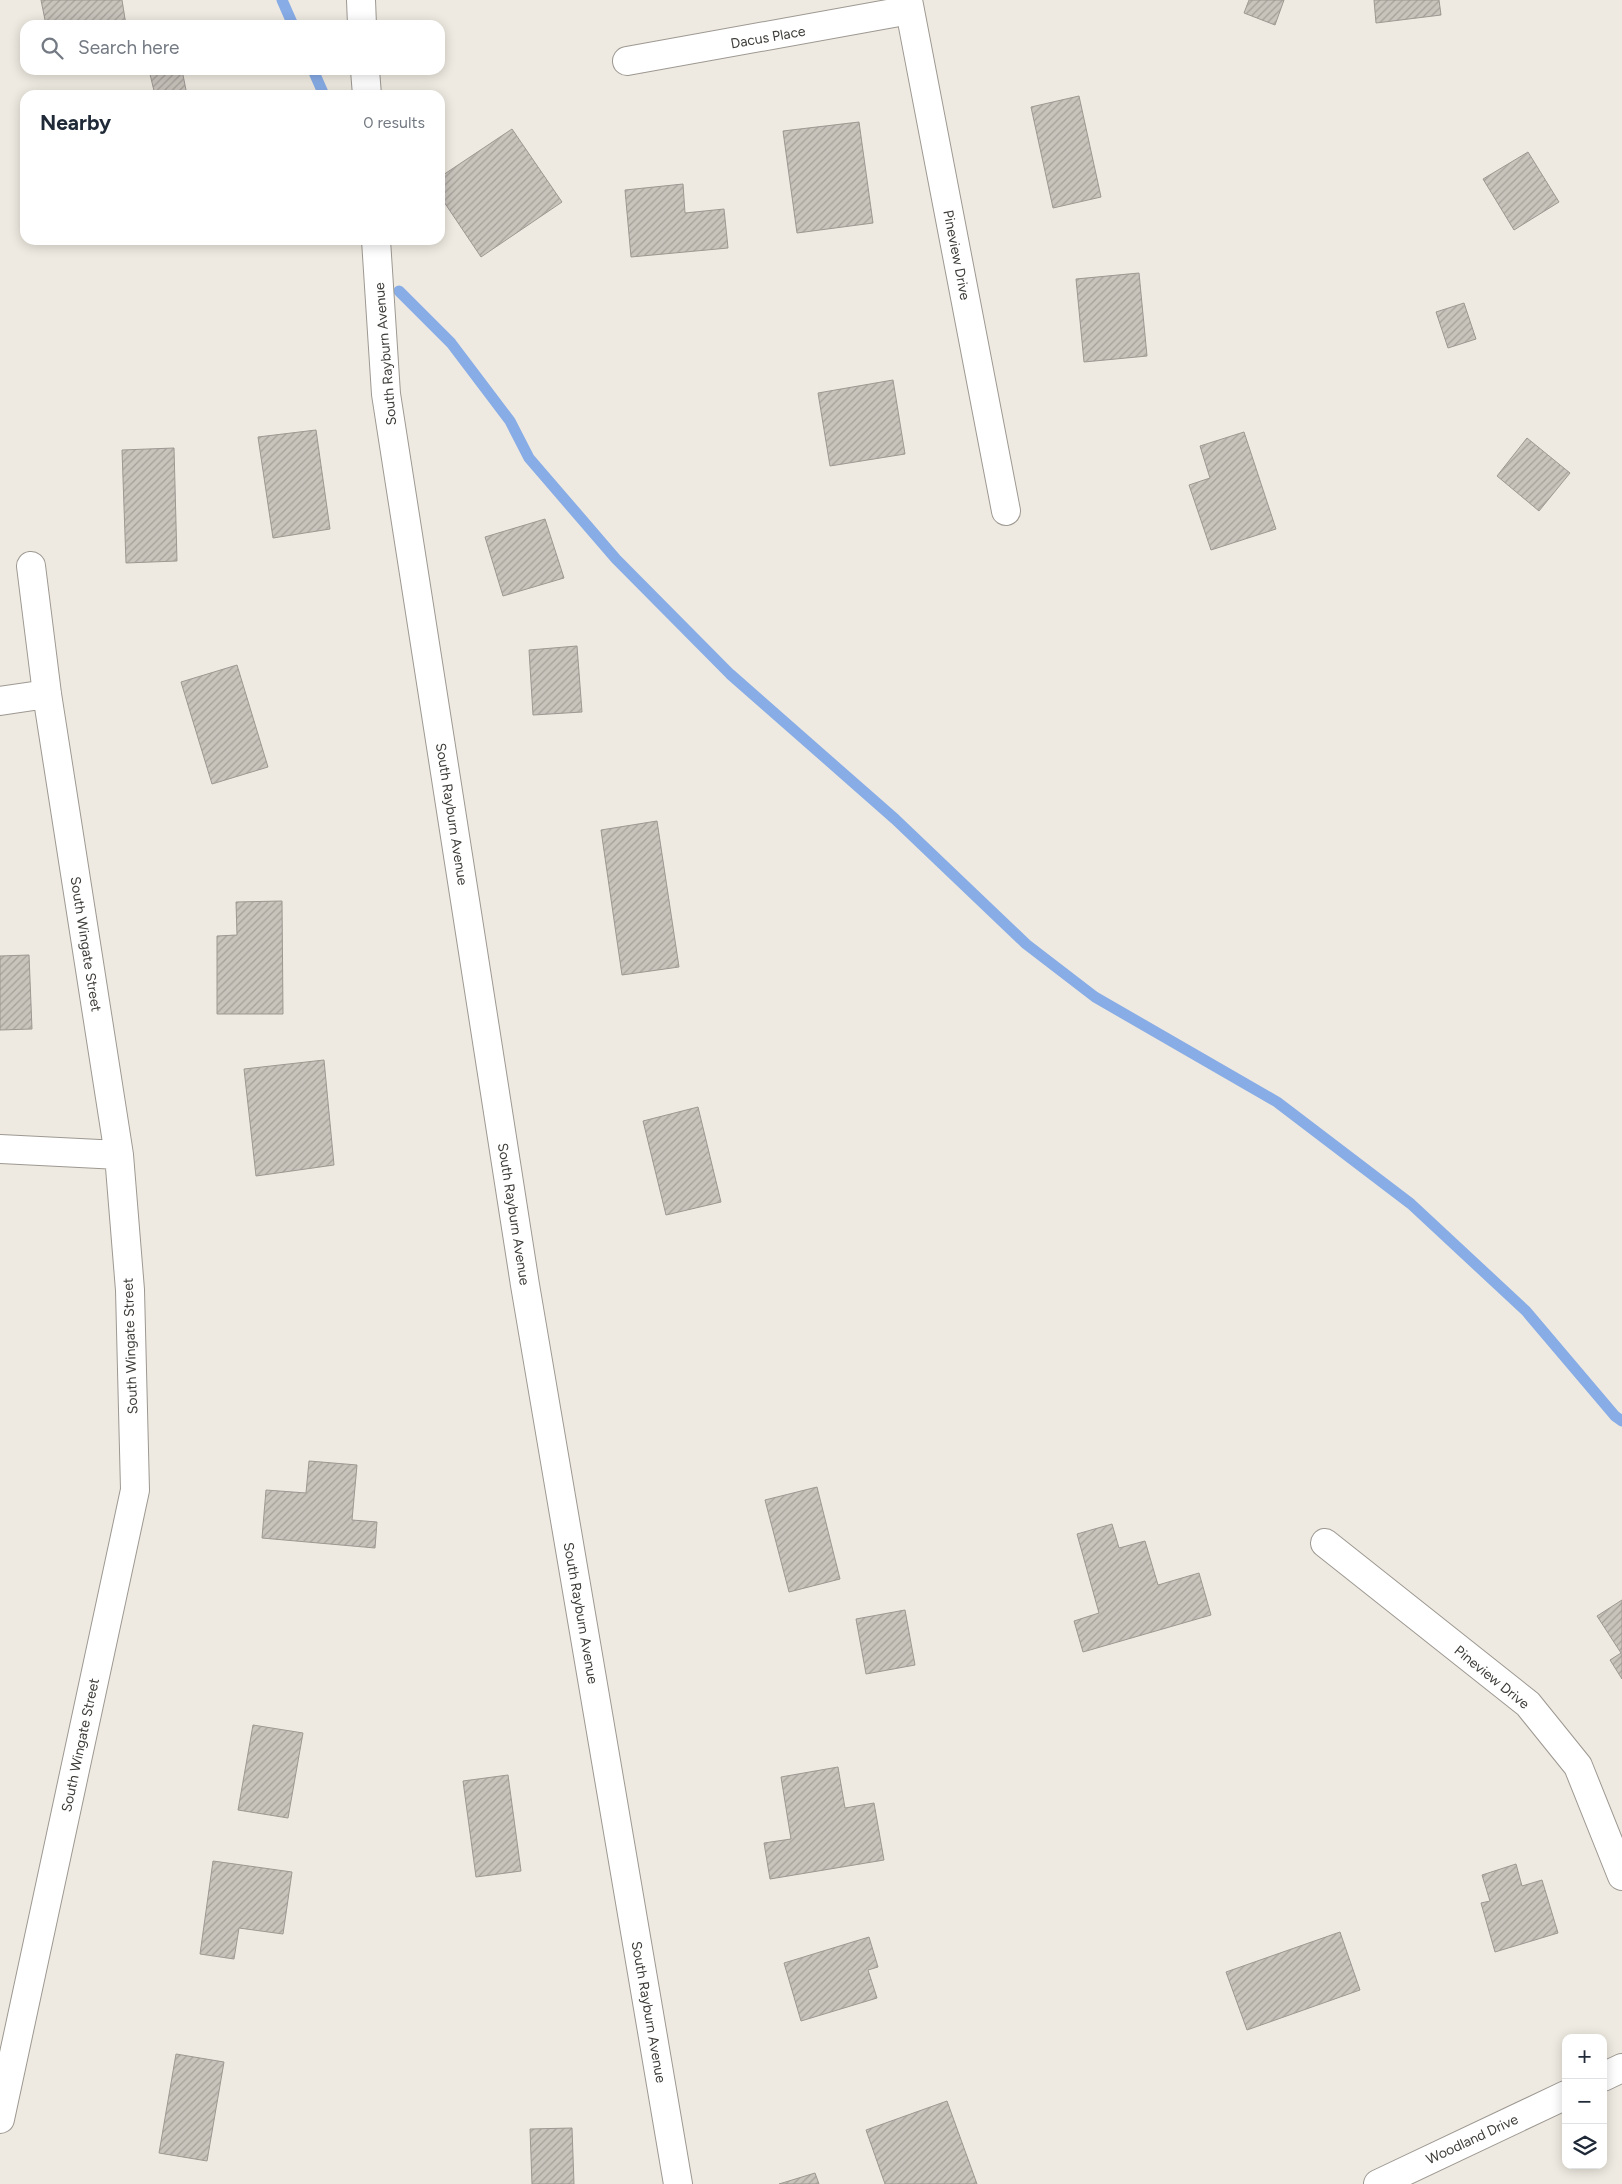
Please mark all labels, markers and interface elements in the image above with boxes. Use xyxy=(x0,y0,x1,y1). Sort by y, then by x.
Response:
search box xyxy=(20,20,445,75)
street label: Dacus Place xyxy=(729,22,807,52)
icon: search xyxy=(38,34,66,62)
text: Search here xyxy=(78,36,180,59)
text: Nearby xyxy=(40,110,111,135)
text: 0 results xyxy=(363,113,425,132)
street label: Pineview Drive xyxy=(939,209,974,302)
street label: South Rayburn Avenue xyxy=(371,281,400,426)
street label: South Rayburn Avenue xyxy=(432,742,471,887)
street label: South Wingate Street xyxy=(66,875,105,1013)
street label: South Rayburn Avenue xyxy=(494,1142,533,1287)
street label: South Wingate Street xyxy=(120,1277,141,1414)
street label: South Rayburn Avenue xyxy=(560,1541,601,1686)
street label: Pineview Drive xyxy=(1451,1642,1533,1713)
street label: South Wingate Street xyxy=(58,1677,103,1814)
street label: South Rayburn Avenue xyxy=(628,1940,669,2085)
map controls xyxy=(1562,2034,1607,2169)
button: + xyxy=(1562,2034,1607,2079)
button: − xyxy=(1562,2079,1607,2124)
street label: Woodland Drive xyxy=(1424,2111,1521,2168)
button: layers xyxy=(1562,2124,1607,2169)

